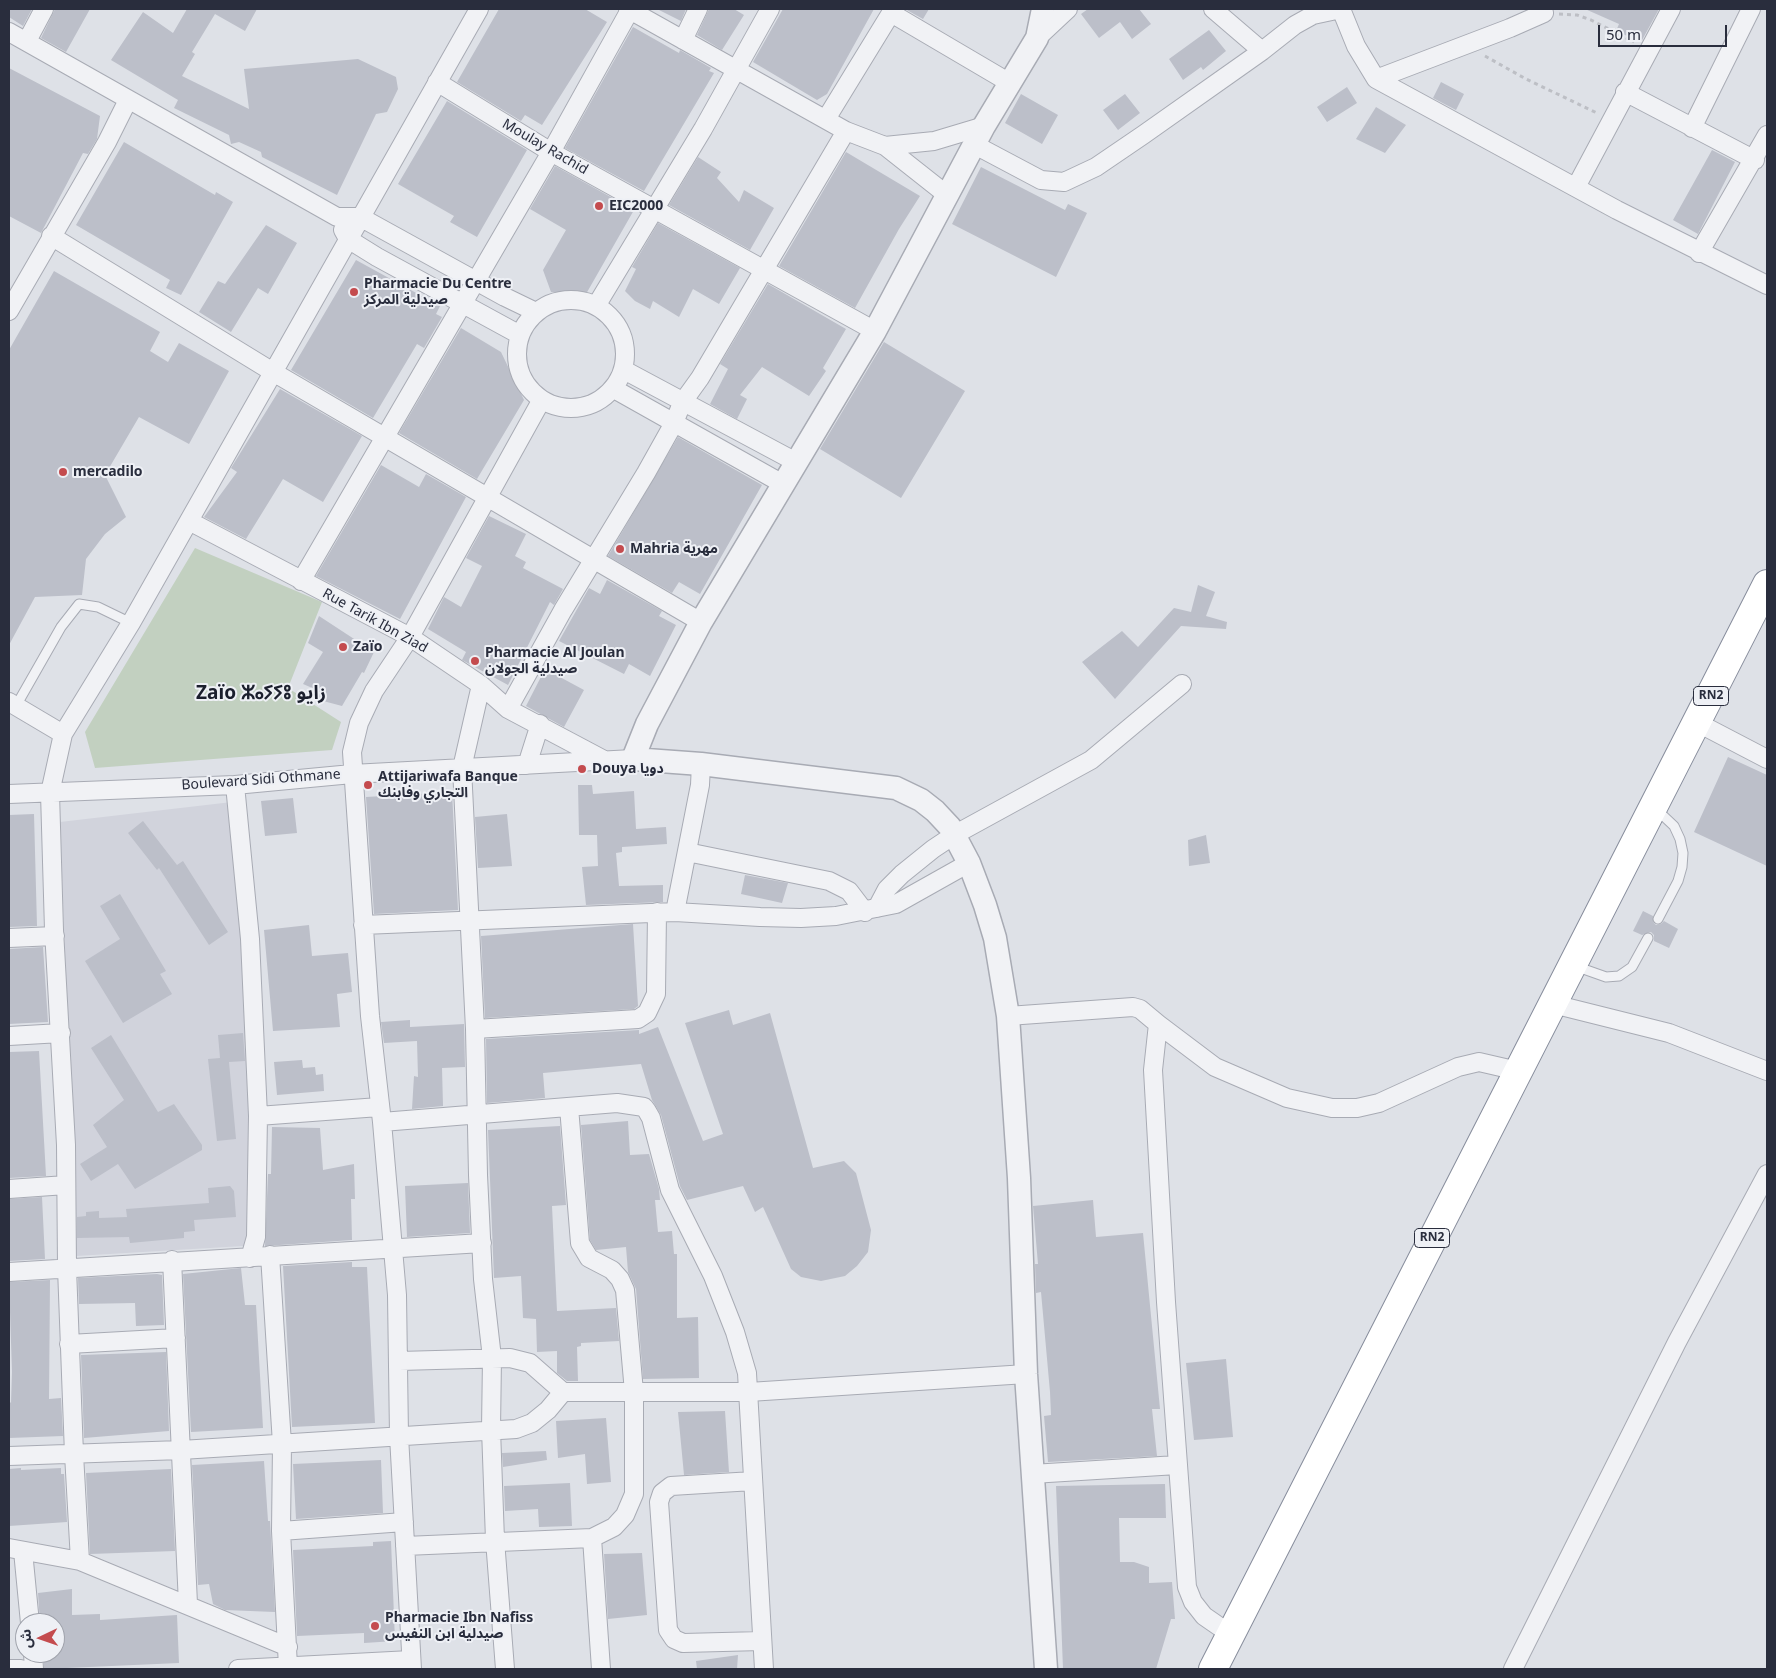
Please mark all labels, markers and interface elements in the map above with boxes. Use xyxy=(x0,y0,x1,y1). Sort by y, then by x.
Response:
scale bar xyxy=(1601,15,1730,47)
text: 50 m xyxy=(1606,24,1641,44)
street label: Moulay Rachid xyxy=(499,116,591,178)
place label: EIC2000 xyxy=(609,198,663,214)
marker: EIC2000 xyxy=(593,200,605,212)
place label: Pharmacie Du Centre صيدلية المركز xyxy=(364,276,512,308)
marker: Pharmacie Du Centre صيدلية المركز xyxy=(348,286,360,298)
place label: mercadilo xyxy=(73,464,143,480)
marker: mercadilo xyxy=(57,466,69,478)
place label: Mahria مهرية xyxy=(630,541,718,557)
marker: Mahria مهرية xyxy=(614,543,626,555)
street label: Rue Tarik Ibn Ziad xyxy=(319,585,431,657)
place label: Zaïo xyxy=(353,639,382,655)
marker: Zaïo xyxy=(337,641,349,653)
place label: Pharmacie Al Joulan صيدلية الجولان xyxy=(485,645,625,678)
marker: Pharmacie Al Joulan صيدلية الجولان xyxy=(469,655,481,667)
district label: Zaïo ⵣⴰⵢⵢⵓ زايو xyxy=(196,683,326,705)
road number: RN2 xyxy=(1694,686,1728,706)
place label: Douya دويا xyxy=(592,761,664,777)
marker: Douya دويا xyxy=(576,763,588,775)
street label: Boulevard Sidi Othmane xyxy=(181,766,341,794)
place label: Attijariwafa Banque التجاري وفابنك xyxy=(378,769,518,802)
marker: Attijariwafa Banque التجاري وفابنك xyxy=(362,779,374,791)
road number: RN2 xyxy=(1414,1228,1450,1248)
place label: Pharmacie Ibn Nafiss صيدلية ابن النفيس xyxy=(385,1610,533,1642)
north arrow xyxy=(15,1613,65,1663)
marker: Pharmacie Ibn Nafiss صيدلية ابن النفيس xyxy=(369,1620,381,1632)
text: ش xyxy=(16,1629,36,1649)

